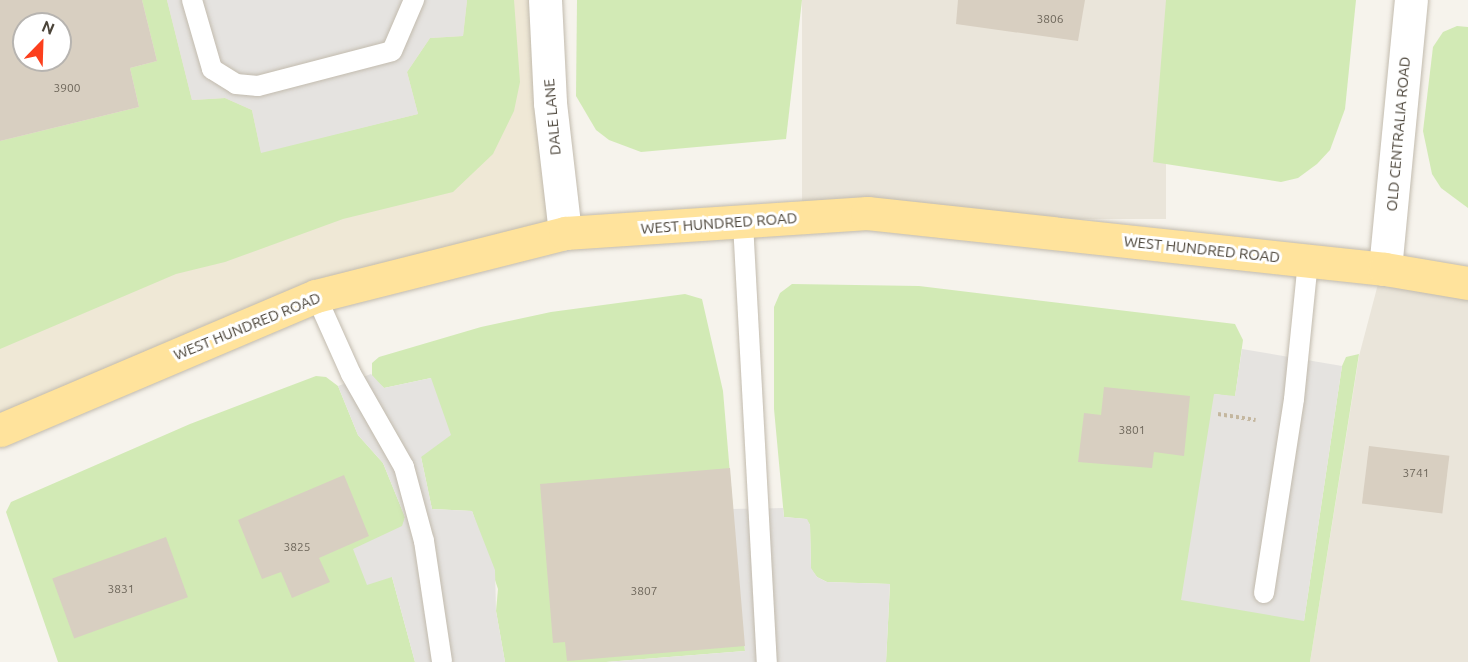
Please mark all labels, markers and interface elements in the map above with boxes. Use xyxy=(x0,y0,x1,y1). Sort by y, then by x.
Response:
north arrow xyxy=(12,12,72,72)
house number: 3806 xyxy=(1036,12,1064,26)
text: N xyxy=(39,17,57,38)
street label: OLD CENTRALIA ROAD xyxy=(1382,56,1414,212)
street label: DALE LANE xyxy=(540,78,564,156)
house number: 3900 xyxy=(53,81,81,95)
street label: WEST HUNDRED ROAD xyxy=(640,209,798,237)
street label: WEST HUNDRED ROAD xyxy=(1123,232,1281,266)
street label: WEST HUNDRED ROAD xyxy=(171,288,323,364)
house number: 3801 xyxy=(1118,423,1146,437)
house number: 3741 xyxy=(1402,466,1430,480)
house number: 3825 xyxy=(283,540,311,554)
house number: 3831 xyxy=(107,582,135,596)
house number: 3807 xyxy=(630,584,658,598)

